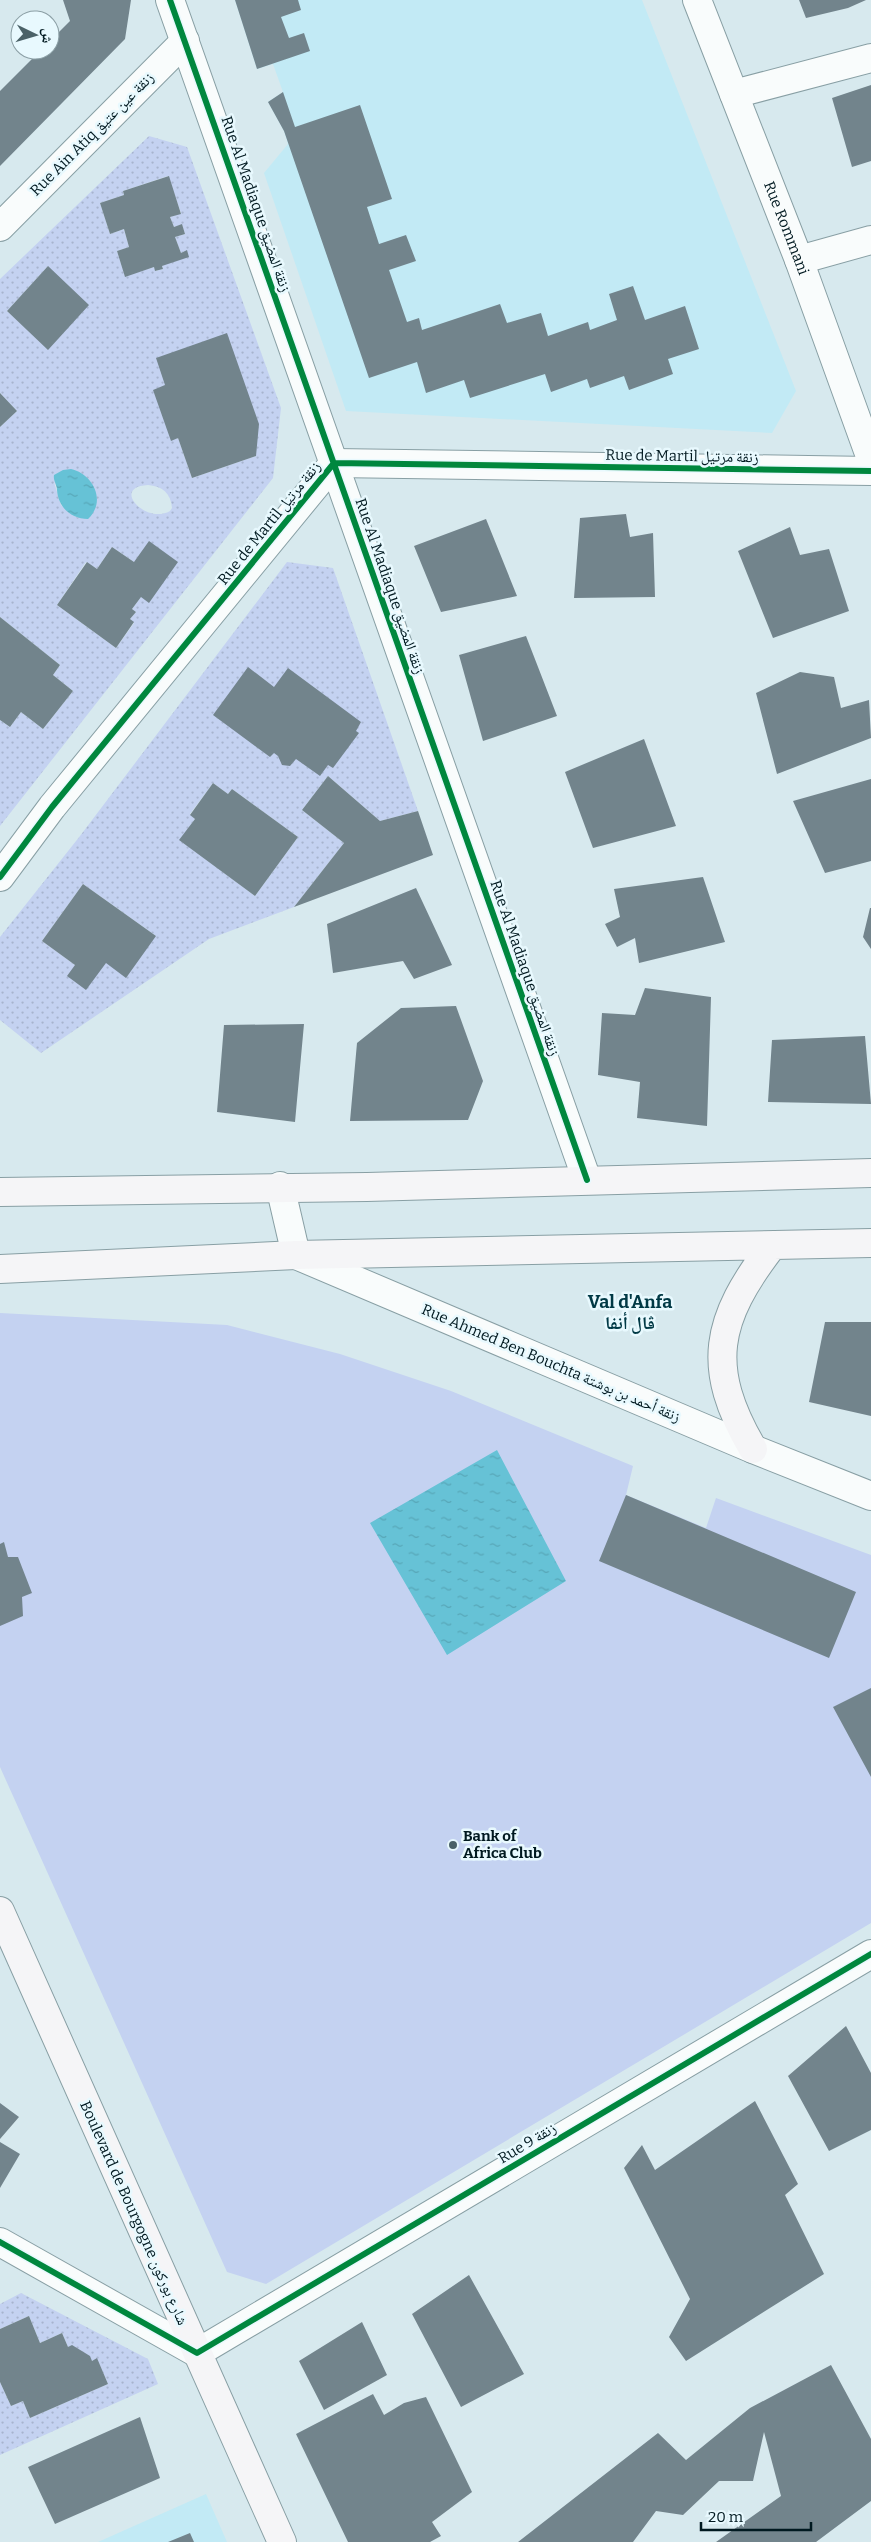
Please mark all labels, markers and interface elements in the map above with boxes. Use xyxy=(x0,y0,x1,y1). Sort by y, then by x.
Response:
north arrow xyxy=(10,10,60,60)
text: ش xyxy=(38,28,57,44)
street label: Rue Ain Atiq زنقة عين عتيق xyxy=(26,68,158,200)
street label: Rue Al Madiaque زنقة المضيق xyxy=(216,114,295,295)
street label: Rue Rommani xyxy=(760,179,813,278)
street label: Rue de Martil زنقة مرتيل xyxy=(605,446,759,467)
street label: Rue de Martil زنقة مرتيل xyxy=(214,458,325,589)
street label: Rue Al Madiaque زنقة المضيق xyxy=(350,496,429,677)
street label: Rue Al Madiaque زنقة المضيق xyxy=(485,878,564,1059)
district label: Val d'Anfa ڨال أنفا xyxy=(588,1291,672,1334)
street label: Rue Ahmed Ben Bouchta زنقة أحمد بن بوشتة xyxy=(419,1300,683,1427)
place label: Bank of Africa Club xyxy=(463,1827,542,1862)
marker: Bank of Africa Club xyxy=(447,1839,459,1851)
street label: Boulevard de Bourgogne شارع بوركون xyxy=(75,2098,192,2328)
street label: Rue 9 زنقة xyxy=(495,2119,559,2167)
scale bar xyxy=(701,2500,811,2532)
text: 20 m xyxy=(708,2508,744,2526)

